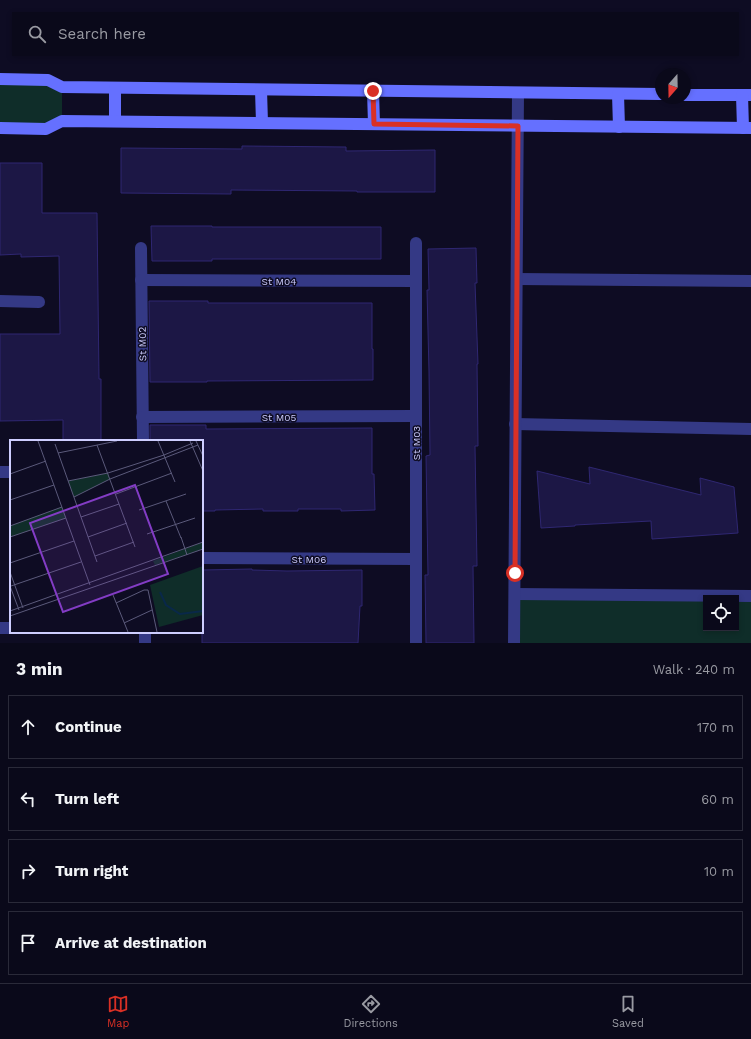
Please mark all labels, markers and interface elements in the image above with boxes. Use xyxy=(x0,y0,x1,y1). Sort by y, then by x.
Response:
search box xyxy=(12,12,739,56)
icon: search xyxy=(26,23,48,45)
text: Search here xyxy=(58,25,146,43)
north arrow xyxy=(655,68,691,104)
route end xyxy=(364,82,382,100)
street label: St M04 xyxy=(262,276,296,287)
street label: St M02 xyxy=(137,326,148,361)
street label: St M05 xyxy=(262,412,296,423)
street label: St M03 xyxy=(411,426,422,460)
inset map xyxy=(10,440,203,633)
street label: St M06 xyxy=(292,554,326,565)
route start xyxy=(506,564,524,582)
map controls xyxy=(703,595,739,631)
button: locate xyxy=(703,595,739,631)
text: 3 min xyxy=(16,659,62,679)
text: Walk · 240 m xyxy=(653,662,735,677)
icon: ahead xyxy=(17,716,39,738)
text: Continue xyxy=(55,718,122,736)
text: 170 m xyxy=(697,720,734,735)
icon: left xyxy=(17,788,39,810)
text: Turn left xyxy=(55,790,119,808)
text: 60 m xyxy=(701,792,734,807)
icon: right xyxy=(17,860,39,882)
text: Turn right xyxy=(55,862,128,880)
text: 10 m xyxy=(704,864,734,879)
icon: arrive xyxy=(17,932,39,954)
text: Arrive at destination xyxy=(55,934,207,952)
tab: Map xyxy=(107,993,129,1030)
tab: Directions xyxy=(344,993,398,1030)
tab: Saved xyxy=(612,993,644,1030)

